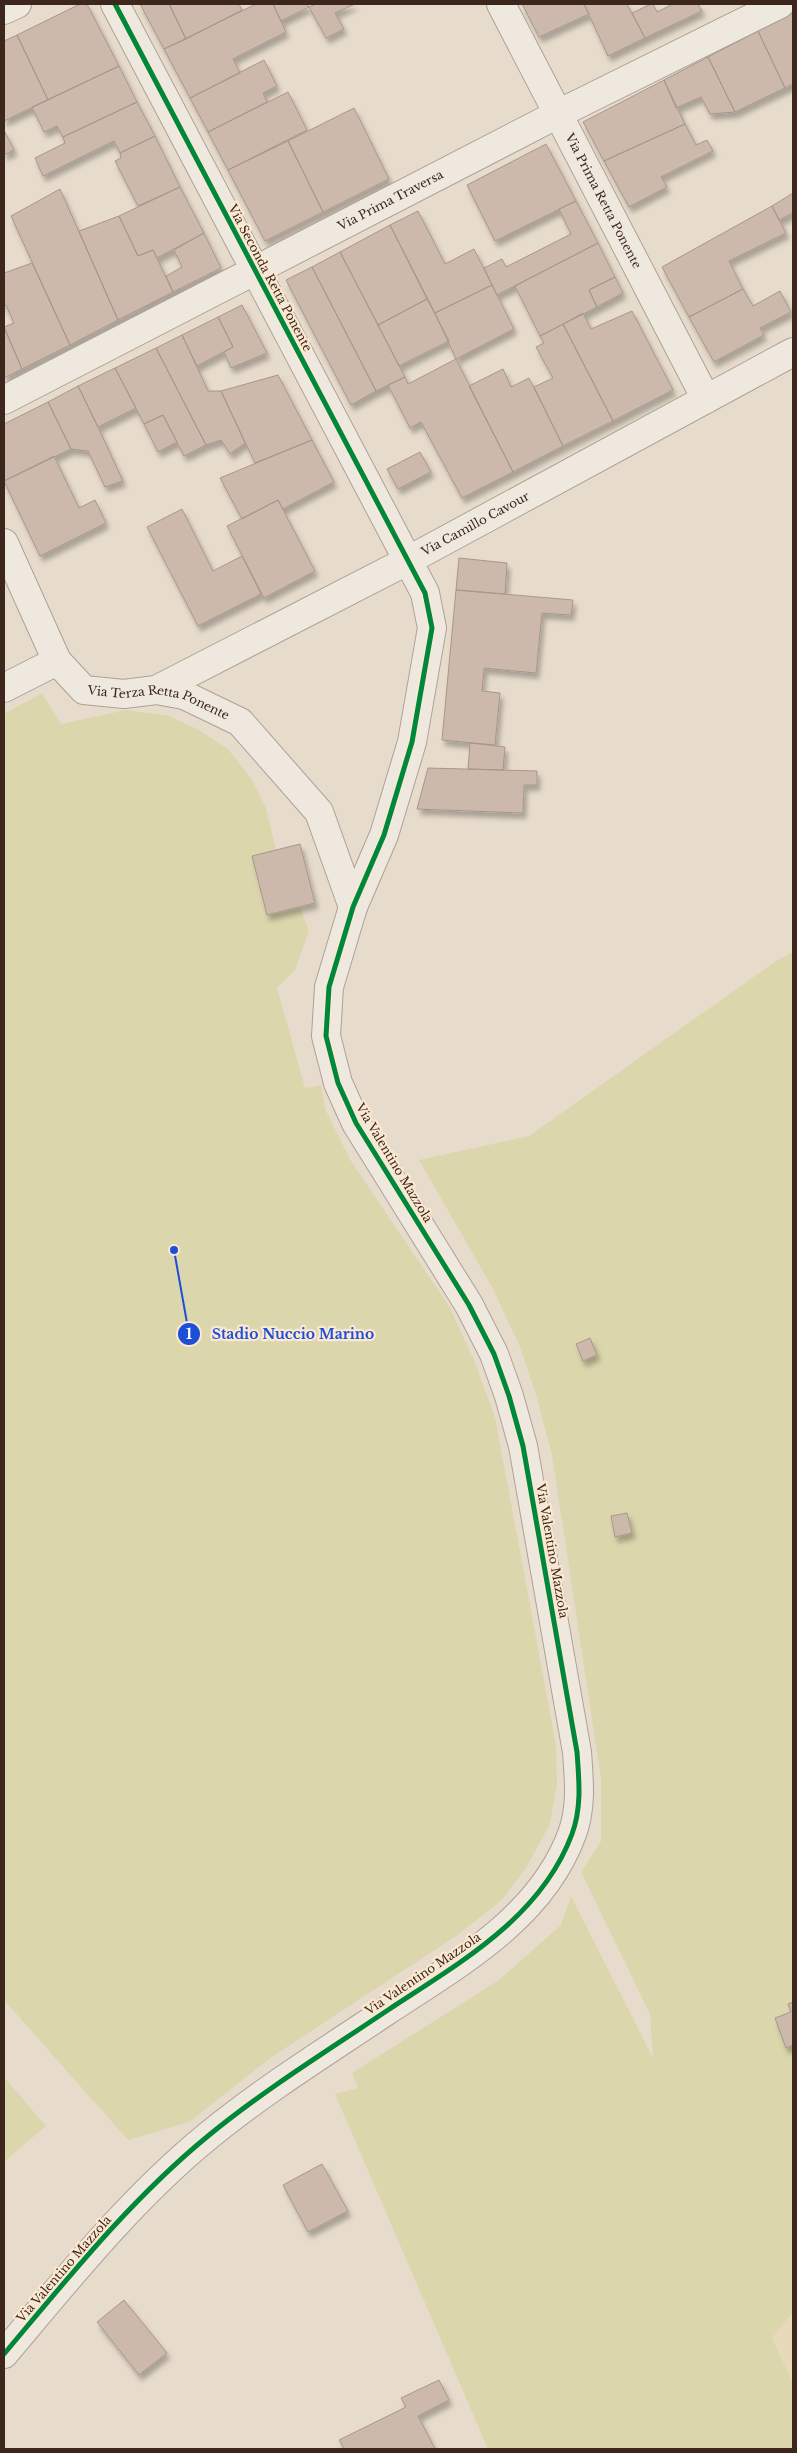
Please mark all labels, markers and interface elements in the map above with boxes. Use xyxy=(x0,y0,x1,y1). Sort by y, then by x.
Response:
street label: Via Prima Retta Ponente xyxy=(562,130,645,271)
street label: Via Prima Traversa xyxy=(334,166,446,234)
street label: Via Seconda Retta Ponente xyxy=(225,201,316,354)
street label: Via Camillo Cavour xyxy=(418,488,532,559)
street label: Via Terza Retta Ponente xyxy=(86,682,232,723)
street label: Via Valentino Mazzola xyxy=(352,1100,436,1225)
callout: Stadio Nuccio Marino xyxy=(177,1319,384,1348)
text: 1 xyxy=(186,1324,193,1343)
text: Stadio Nuccio Marino xyxy=(212,1325,374,1343)
street label: Via Valentino Mazzola xyxy=(533,1481,572,1620)
street label: Via Valentino Mazzola xyxy=(361,1929,484,2019)
street label: Via Valentino Mazzola xyxy=(13,2212,114,2326)

